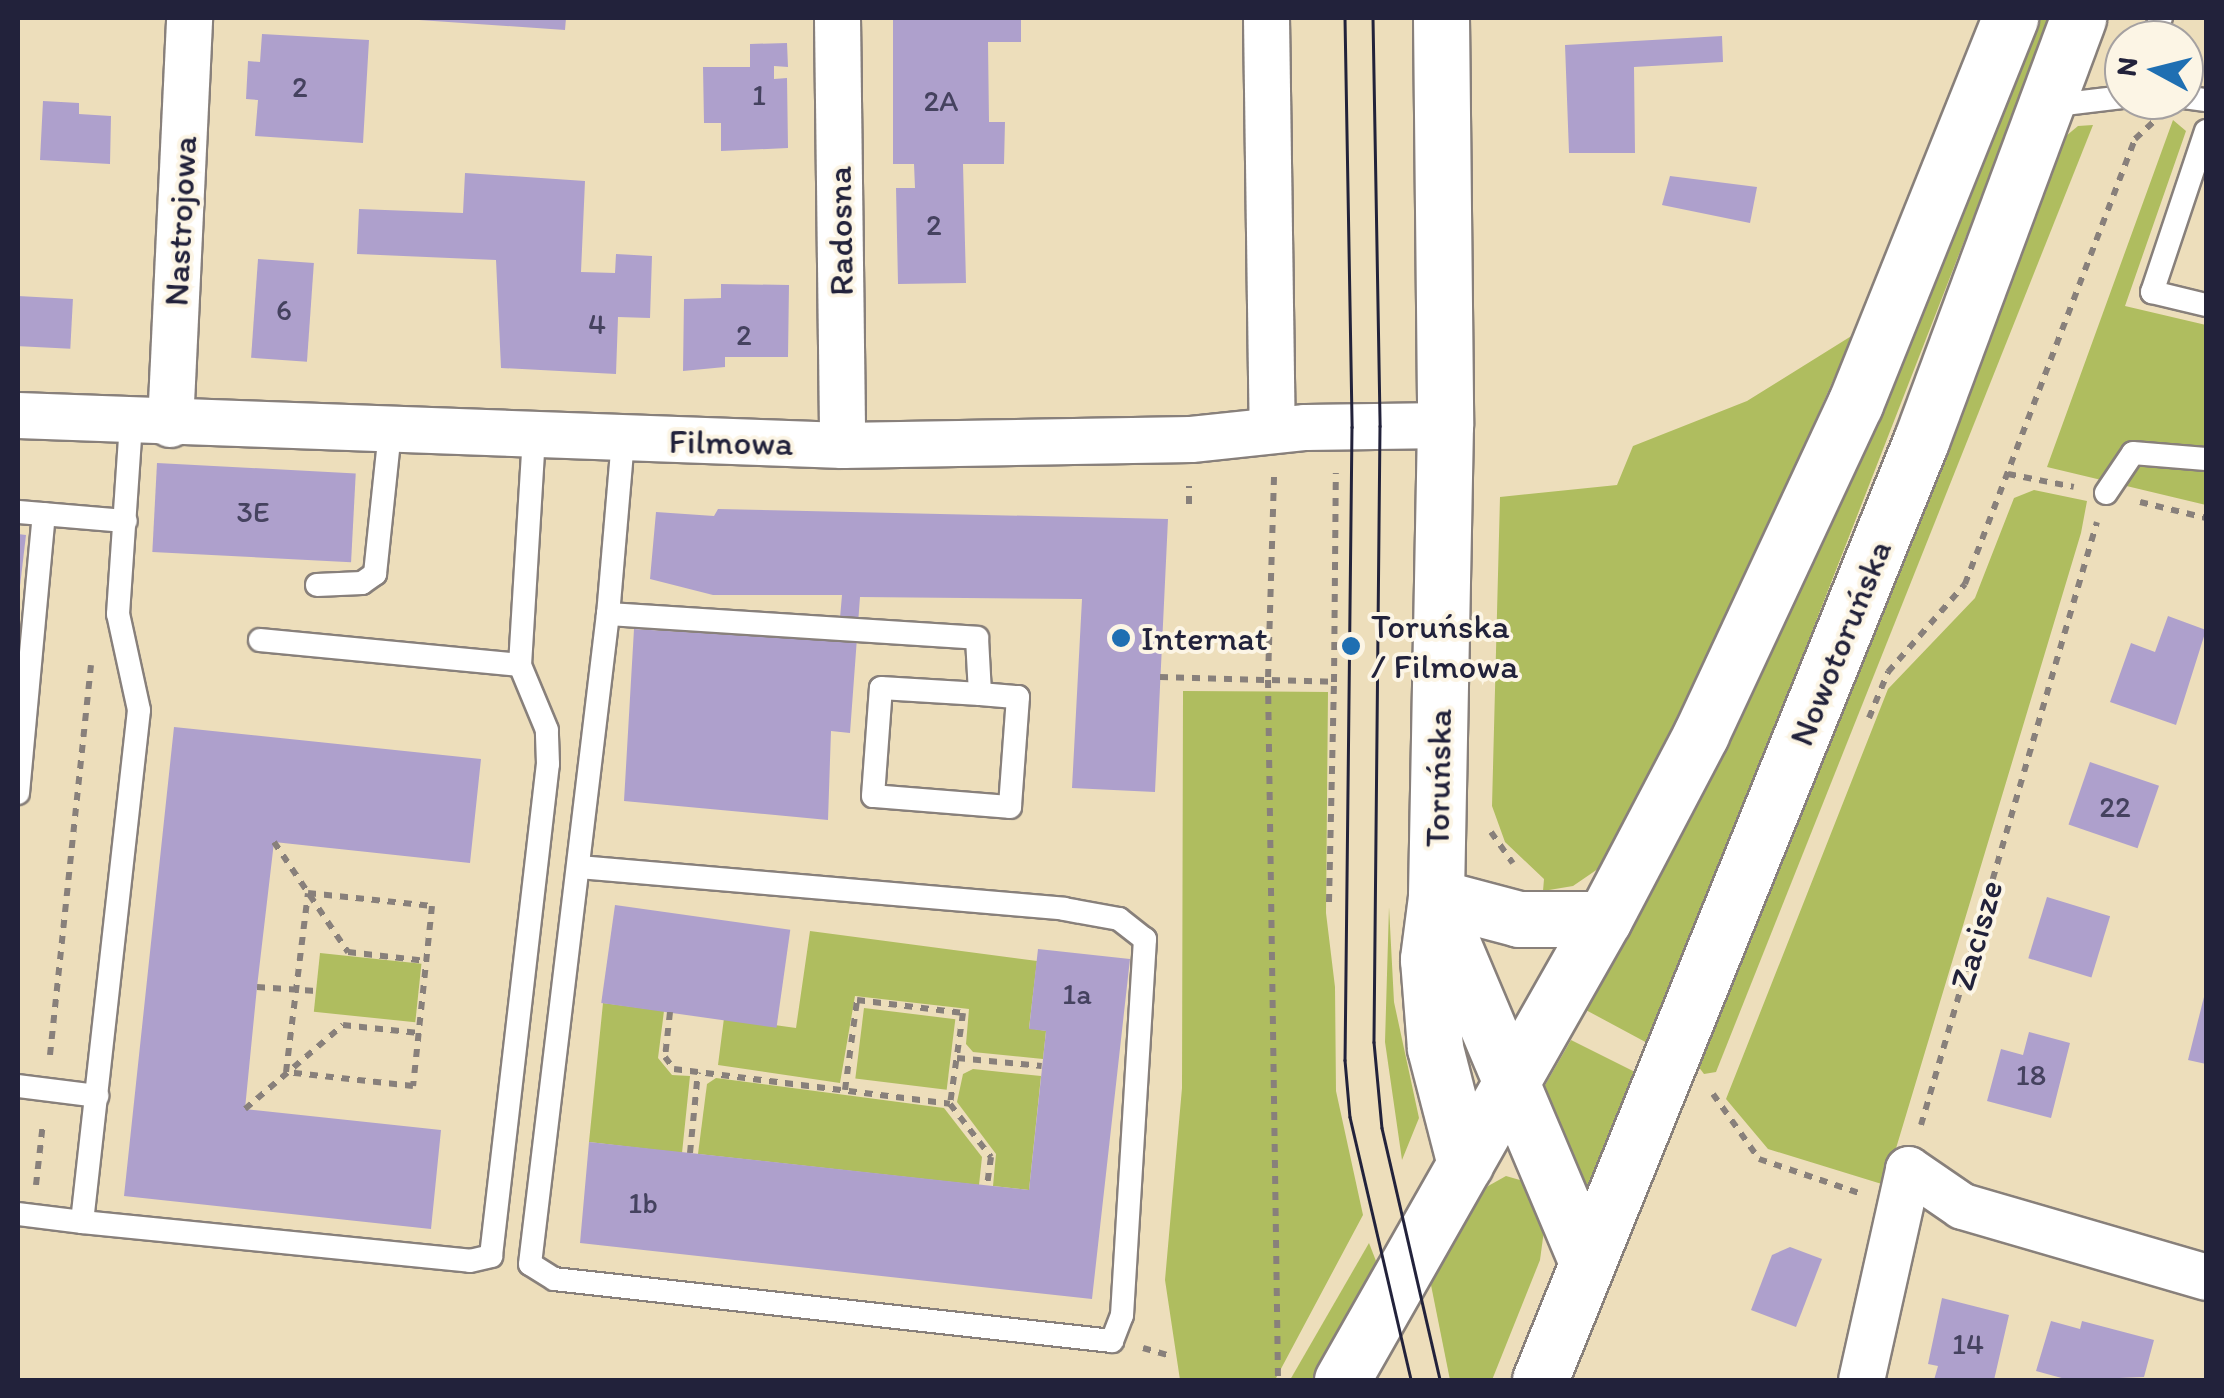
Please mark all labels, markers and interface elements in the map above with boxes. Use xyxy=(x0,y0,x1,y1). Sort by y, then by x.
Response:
north arrow xyxy=(2104,20,2204,120)
text: N xyxy=(2108,55,2144,78)
house number: 2 xyxy=(292,69,308,105)
house number: 1 xyxy=(752,77,766,113)
house number: 2A xyxy=(924,83,958,119)
street label: Nastrojowa xyxy=(155,135,205,307)
street label: Radosna xyxy=(818,166,862,296)
house number: 2 xyxy=(926,207,942,243)
house number: 6 xyxy=(276,292,292,328)
house number: 4 xyxy=(588,306,606,342)
house number: 2 xyxy=(736,317,752,353)
street label: Filmowa xyxy=(668,420,794,464)
house number: 3E xyxy=(237,494,269,530)
street label: Nowotoruńska xyxy=(1780,534,1900,752)
place label: Toruńska / Filmowa xyxy=(1371,605,1518,687)
place label: Internat xyxy=(1141,617,1268,659)
marker: Internat xyxy=(1110,627,1132,649)
marker: Toruńska / Filmowa xyxy=(1340,635,1362,657)
street label: Toruńska xyxy=(1416,708,1460,848)
house number: 22 xyxy=(2099,789,2131,825)
street label: Zacisze xyxy=(1940,875,2012,995)
house number: 1a xyxy=(1062,976,1092,1012)
house number: 18 xyxy=(2016,1057,2046,1093)
house number: 1b xyxy=(628,1185,658,1221)
house number: 14 xyxy=(1952,1326,1984,1362)

